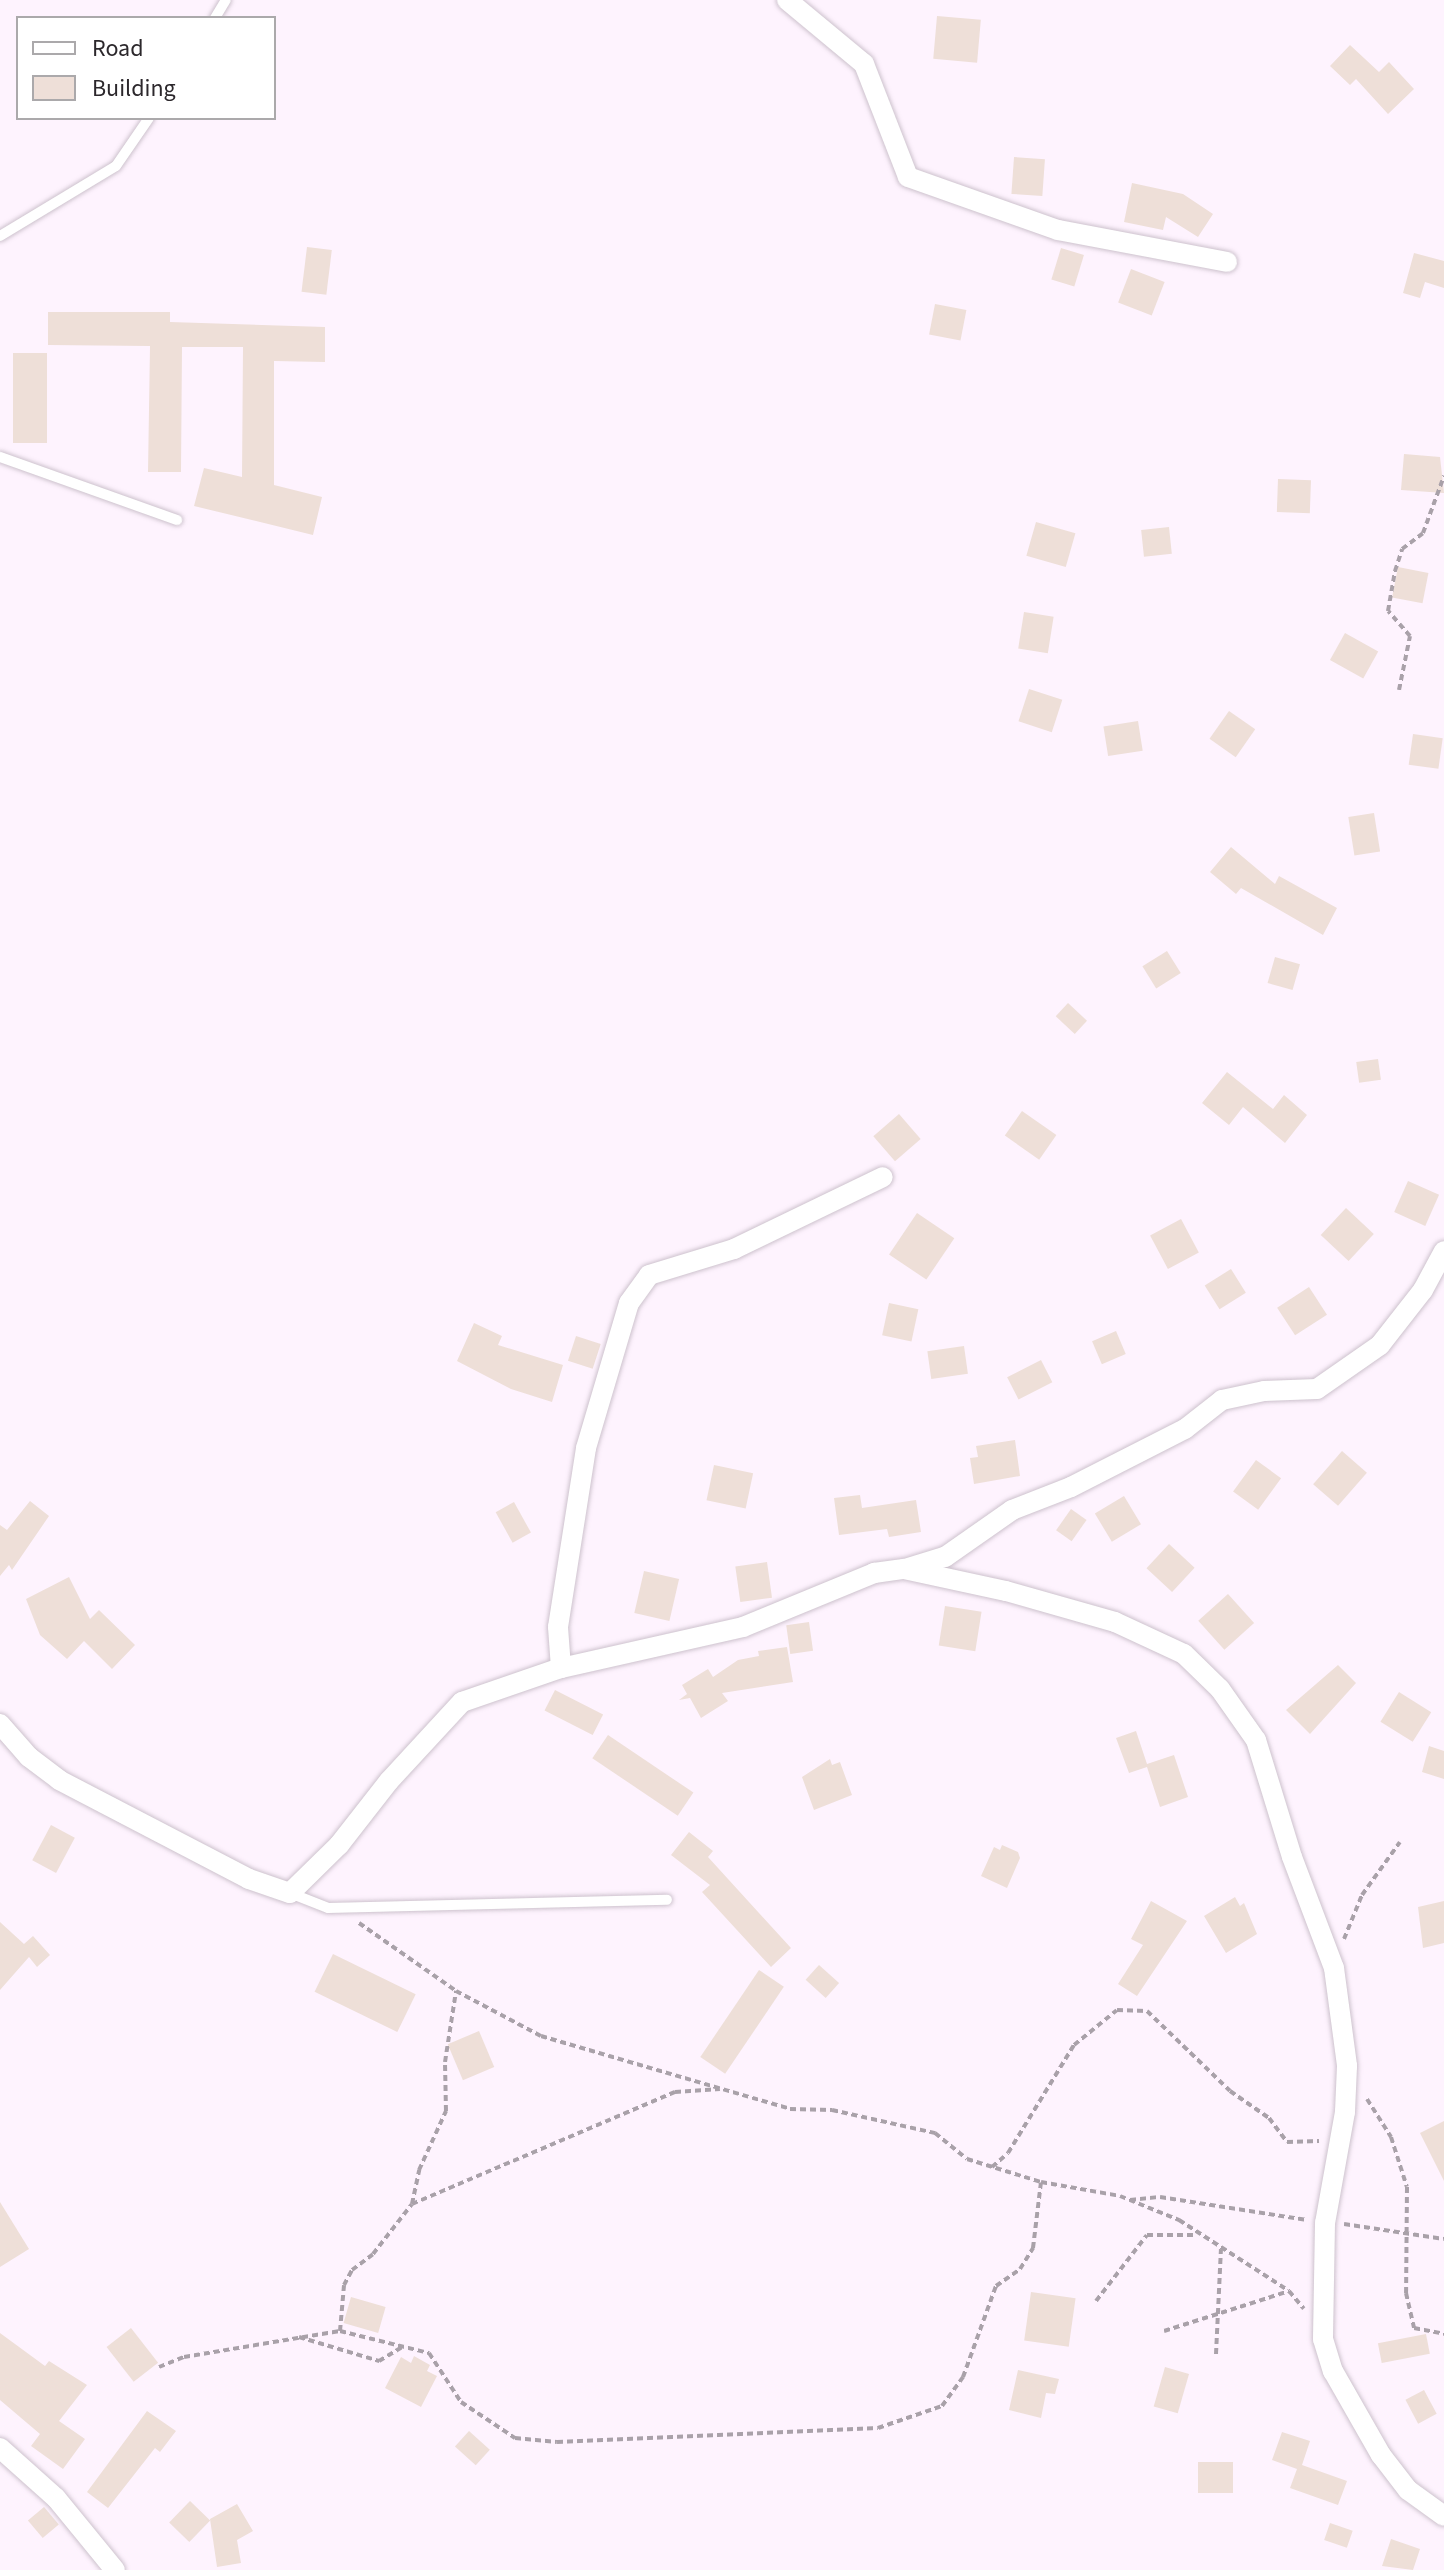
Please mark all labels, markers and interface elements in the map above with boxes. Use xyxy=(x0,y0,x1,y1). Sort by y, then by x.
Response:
legend xyxy=(16,16,276,120)
text: Road xyxy=(92,31,144,66)
text: Building xyxy=(92,71,176,106)

